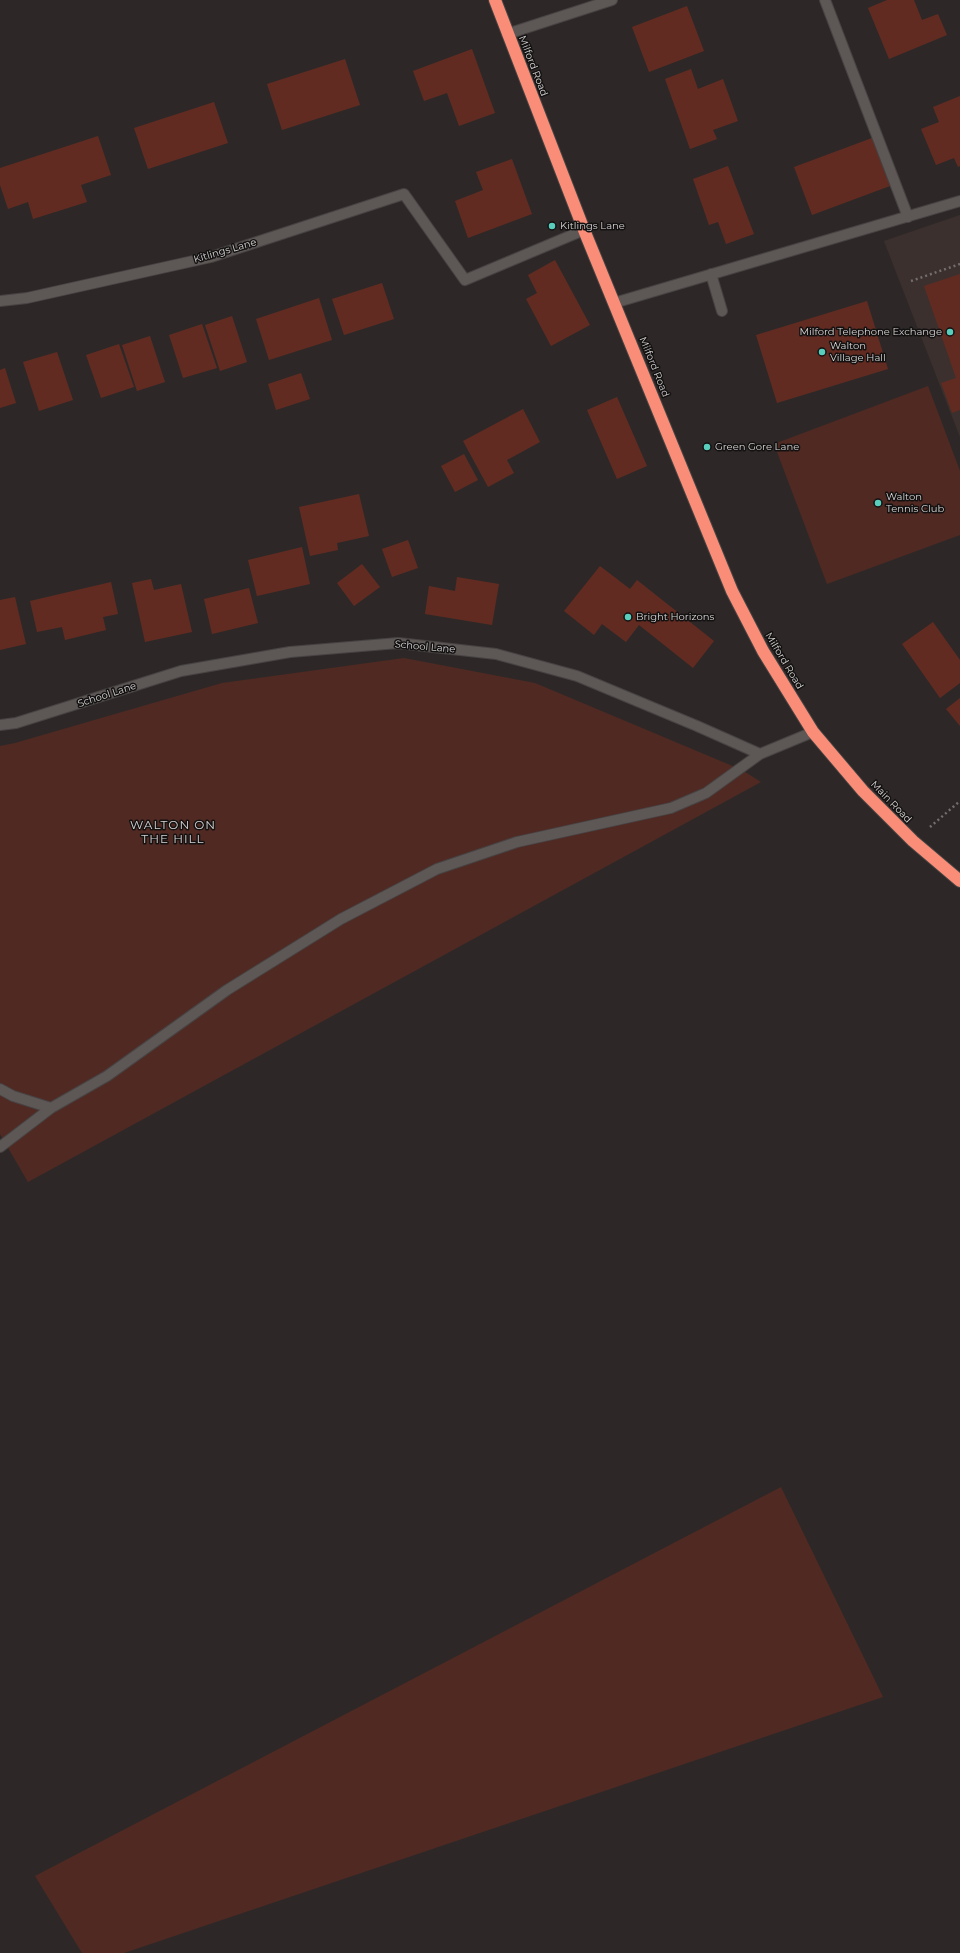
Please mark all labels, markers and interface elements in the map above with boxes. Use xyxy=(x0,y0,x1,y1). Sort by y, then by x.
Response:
street label: Milford Road xyxy=(516,34,550,98)
place label: Kitlings Lane xyxy=(560,220,625,232)
marker: Kitlings Lane xyxy=(547,221,557,231)
street label: Kitlings Lane xyxy=(192,236,258,266)
place label: Milford Telephone Exchange xyxy=(799,326,942,338)
marker: Milford Telephone Exchange xyxy=(945,327,955,337)
street label: Milford Road xyxy=(636,335,672,399)
place label: Walton Village Hall xyxy=(830,340,886,364)
marker: Walton Village Hall xyxy=(817,347,827,357)
place label: Green Gore Lane xyxy=(715,441,799,453)
marker: Green Gore Lane xyxy=(702,442,712,452)
place label: Walton Tennis Club xyxy=(886,491,944,514)
marker: Walton Tennis Club xyxy=(873,498,883,508)
place label: Bright Horizons xyxy=(636,611,714,623)
marker: Bright Horizons xyxy=(623,612,633,622)
street label: Milford Road xyxy=(762,631,806,691)
street label: School Lane xyxy=(394,638,456,656)
street label: School Lane xyxy=(76,680,138,710)
street label: Main Road xyxy=(868,779,914,825)
district label: WALTON ON THE HILL xyxy=(130,818,216,846)

